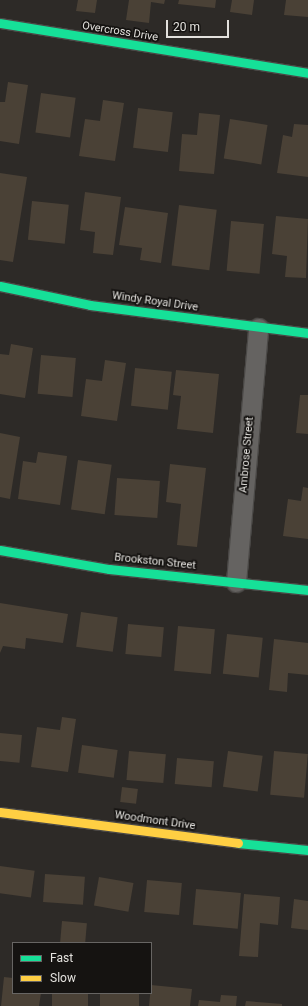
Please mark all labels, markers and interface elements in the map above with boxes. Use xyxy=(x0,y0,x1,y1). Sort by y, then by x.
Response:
scale bar xyxy=(168,12,231,38)
street label: Overcross Drive xyxy=(81,19,159,45)
text: 20 m xyxy=(173,20,200,34)
street label: Windy Royal Drive xyxy=(111,289,199,315)
street label: Ambrose Street xyxy=(237,416,257,494)
street label: Brookston Street xyxy=(114,551,196,573)
street label: Woodmont Drive xyxy=(114,809,196,833)
legend xyxy=(12,942,152,994)
text: Fast xyxy=(50,951,73,965)
text: Slow xyxy=(50,971,76,985)

